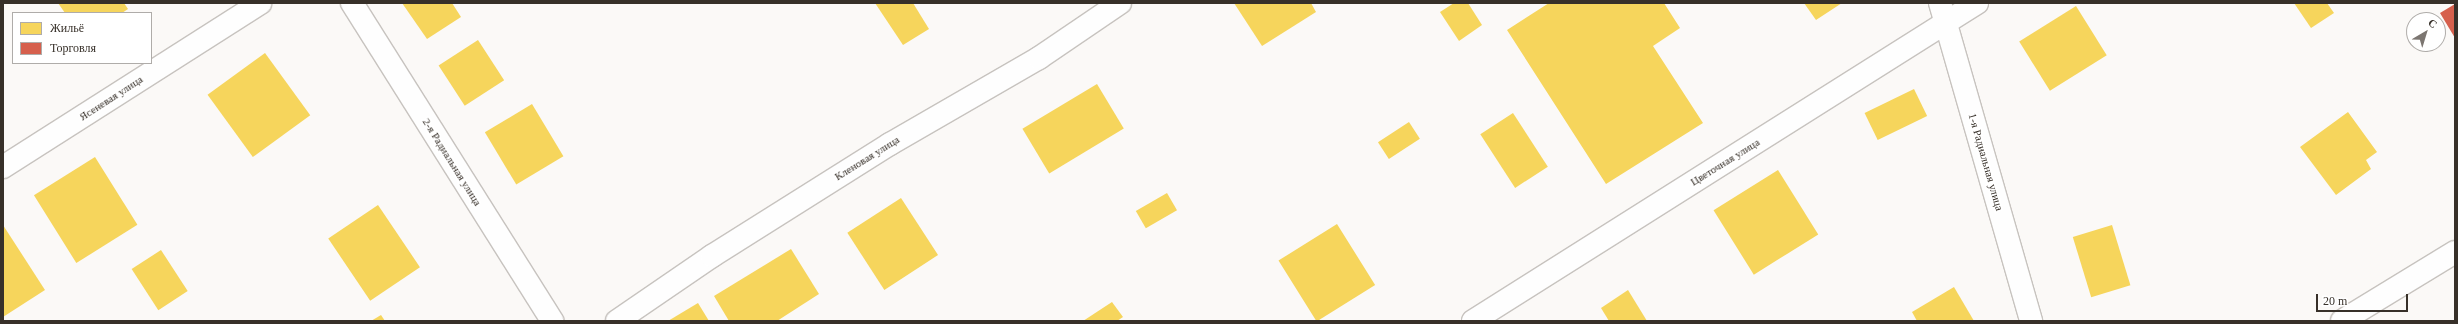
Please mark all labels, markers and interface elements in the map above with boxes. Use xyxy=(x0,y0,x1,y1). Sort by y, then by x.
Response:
legend xyxy=(12,12,152,64)
north arrow xyxy=(2406,12,2446,52)
text: С xyxy=(2426,16,2440,31)
text: Жильё xyxy=(50,21,84,35)
text: Торговля xyxy=(50,41,96,55)
street label: Ясеневая улица xyxy=(77,73,145,123)
street label: 1-я Радиальная улица xyxy=(1966,112,2006,212)
street label: 2-я Радиальная улица xyxy=(420,116,484,208)
street label: Кленовая улица xyxy=(832,133,902,183)
street label: Цветочная улица xyxy=(1688,135,1762,189)
scale bar xyxy=(2318,286,2410,312)
text: 20 m xyxy=(2323,294,2347,308)

